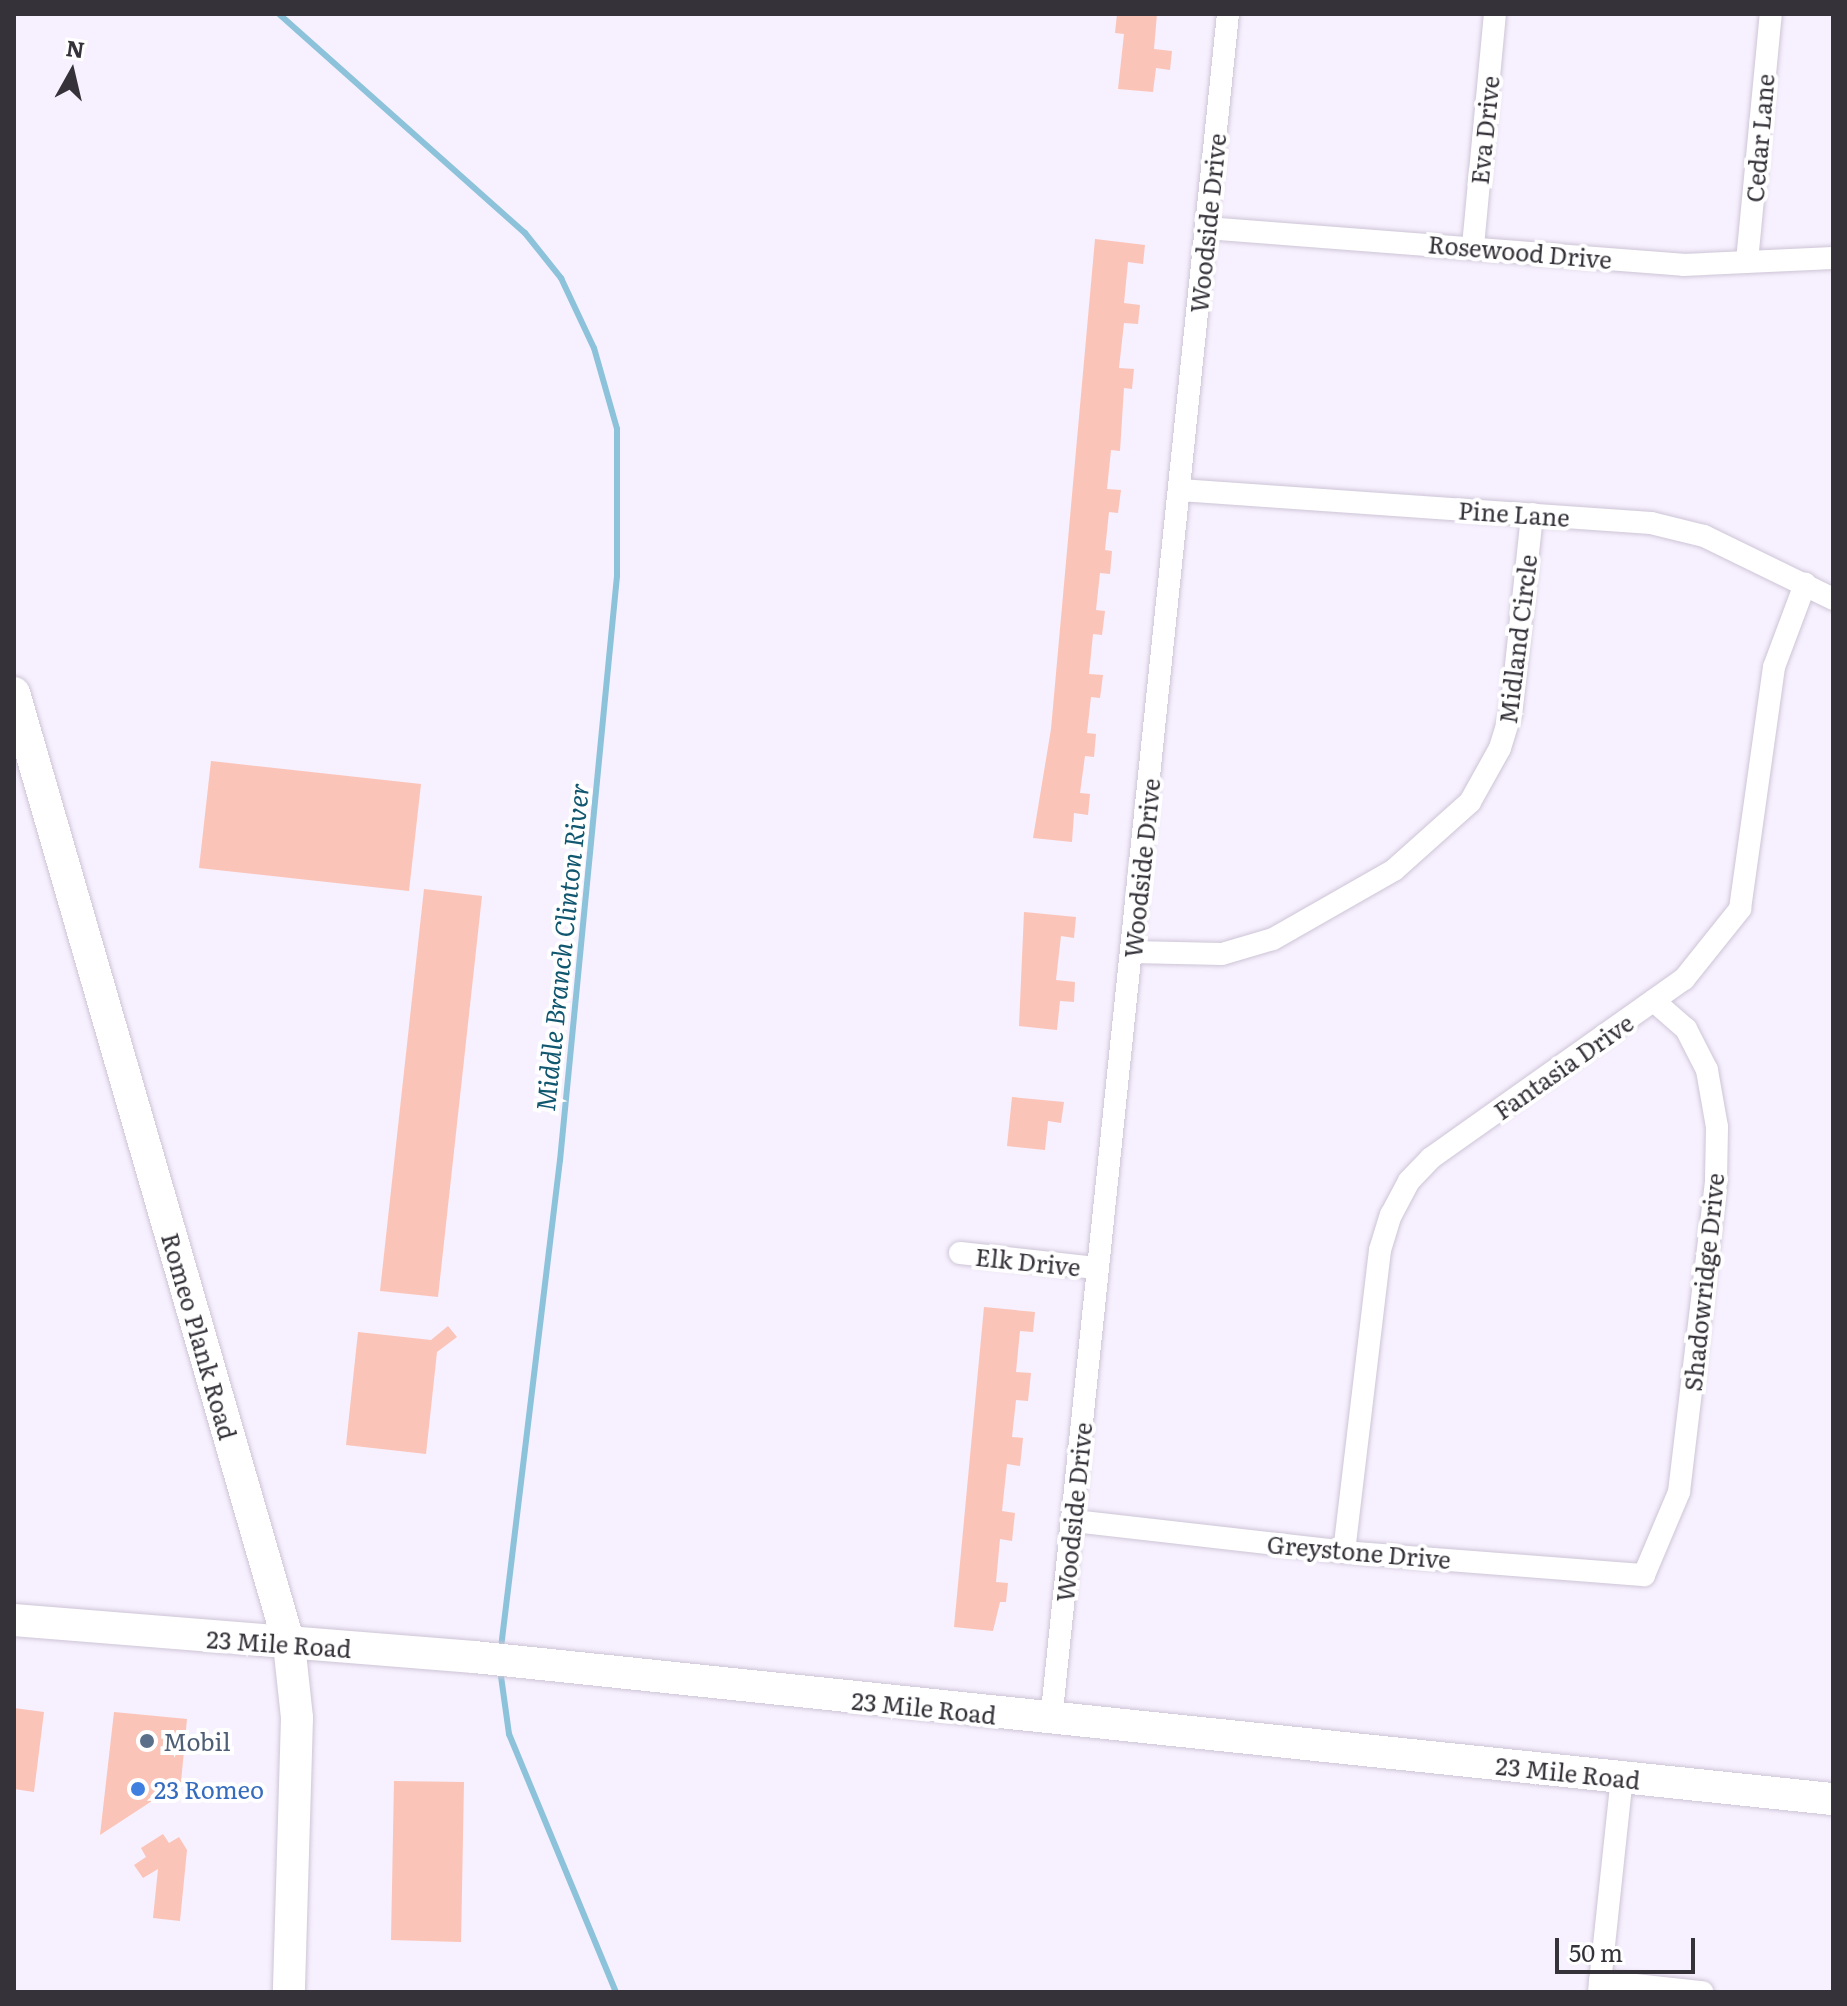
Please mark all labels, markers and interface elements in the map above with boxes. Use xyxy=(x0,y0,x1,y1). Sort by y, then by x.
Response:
text: N xyxy=(64,30,87,65)
north arrow xyxy=(32,32,112,112)
street label: Cedar Lane xyxy=(1739,73,1779,203)
street label: Eva Drive xyxy=(1464,74,1504,186)
street label: Woodside Drive xyxy=(1183,132,1231,314)
street label: Rosewood Drive xyxy=(1427,229,1613,273)
street label: Pine Lane xyxy=(1457,495,1571,531)
street label: Midland Circle xyxy=(1492,553,1542,725)
street label: Woodside Drive xyxy=(1117,777,1165,959)
water label: Middle Branch Clinton River xyxy=(528,781,594,1113)
street label: Fantasia Drive xyxy=(1488,1007,1638,1125)
street label: Shadowridge Drive xyxy=(1677,1171,1729,1393)
street label: Romeo Plank Road xyxy=(157,1229,243,1443)
street label: Elk Drive xyxy=(974,1241,1082,1281)
street label: Woodside Drive xyxy=(1049,1421,1097,1603)
street label: Greystone Drive xyxy=(1266,1529,1452,1573)
street label: 23 Mile Road xyxy=(206,1624,352,1662)
street label: 23 Mile Road xyxy=(850,1685,998,1729)
place label: Mobil xyxy=(163,1727,231,1755)
marker: Mobil xyxy=(138,1732,156,1750)
street label: 23 Mile Road xyxy=(1494,1750,1642,1794)
place label: 23 Romeo xyxy=(154,1775,264,1803)
marker: 23 Romeo xyxy=(129,1780,147,1798)
scale bar xyxy=(1559,1922,1699,1972)
text: 50 m xyxy=(1569,1934,1623,1969)

